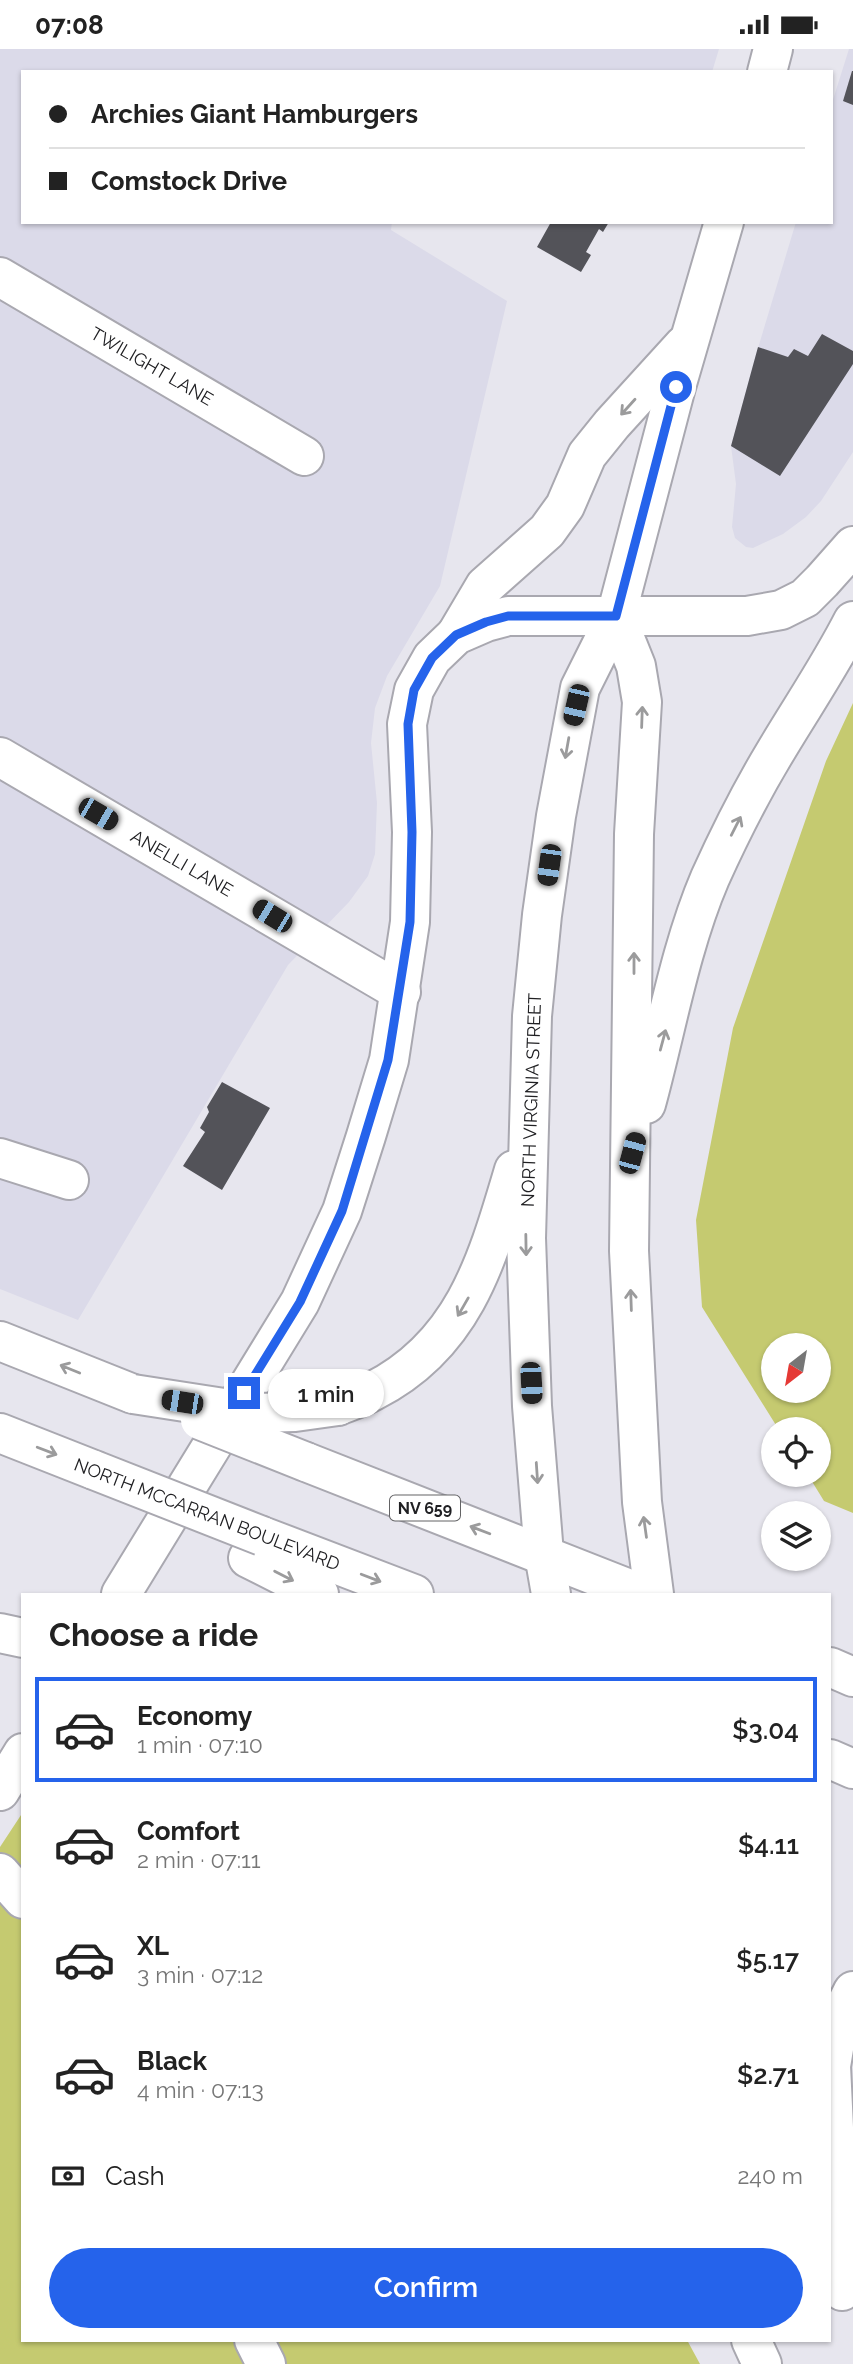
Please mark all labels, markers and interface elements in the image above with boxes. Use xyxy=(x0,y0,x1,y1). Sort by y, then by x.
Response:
text: 07:08 xyxy=(35,10,104,40)
text: Archies Giant Hamburgers xyxy=(91,99,418,129)
text: Comstock Drive xyxy=(91,166,287,196)
street label: TWILIGHT LANE xyxy=(87,322,217,410)
route start xyxy=(660,371,692,403)
one-way arrow xyxy=(619,398,636,415)
car xyxy=(562,682,591,728)
one-way arrow xyxy=(635,706,649,729)
one-way arrow xyxy=(560,736,573,759)
car xyxy=(75,794,122,834)
one-way arrow xyxy=(729,816,743,837)
street label: ANELLI LANE xyxy=(127,825,237,901)
car xyxy=(536,843,563,887)
car xyxy=(249,896,296,936)
one-way arrow xyxy=(627,951,641,974)
street label: NORTH VIRGINIA STREET xyxy=(517,993,545,1207)
one-way arrow xyxy=(657,1030,670,1052)
car xyxy=(617,1130,648,1176)
one-way arrow xyxy=(519,1234,533,1257)
one-way arrow xyxy=(625,1288,638,1311)
one-way arrow xyxy=(456,1297,470,1317)
north arrow xyxy=(761,1333,831,1403)
map controls xyxy=(761,1333,831,1571)
one-way arrow xyxy=(60,1361,81,1374)
car xyxy=(520,1361,543,1405)
callout: 1 min xyxy=(268,1369,384,1417)
route end xyxy=(228,1377,260,1409)
text: 1 min xyxy=(297,1380,355,1407)
car xyxy=(160,1388,205,1416)
button: locate xyxy=(761,1417,831,1487)
one-way arrow xyxy=(36,1446,57,1459)
street label: NORTH MCCARRAN BOULEVARD xyxy=(71,1454,343,1575)
one-way arrow xyxy=(531,1461,544,1483)
road number: NV 659 xyxy=(390,1495,460,1520)
button: layers xyxy=(761,1501,831,1571)
one-way arrow xyxy=(639,1516,652,1538)
one-way arrow xyxy=(470,1522,492,1535)
one-way arrow xyxy=(273,1570,293,1584)
one-way arrow xyxy=(360,1572,382,1585)
text: Choose a ride xyxy=(49,1616,258,1653)
icon: car xyxy=(53,1698,116,1761)
text: Economy xyxy=(137,1701,252,1731)
text: $3.04 xyxy=(732,1715,799,1745)
text: 1 min · 07:10 xyxy=(137,1731,263,1758)
icon: car xyxy=(53,1813,116,1876)
text: Comfort xyxy=(137,1816,240,1846)
text: $4.11 xyxy=(738,1830,799,1860)
text: 2 min · 07:11 xyxy=(137,1846,261,1873)
icon: car xyxy=(53,1928,116,1991)
text: XL xyxy=(137,1931,169,1961)
text: $5.17 xyxy=(736,1945,799,1975)
text: 3 min · 07:12 xyxy=(137,1961,263,1988)
icon: car xyxy=(53,2043,116,2106)
text: Black xyxy=(137,2046,207,2076)
text: $2.71 xyxy=(737,2060,799,2090)
text: 4 min · 07:13 xyxy=(137,2076,264,2103)
icon: cash xyxy=(49,2157,87,2195)
text: Cash xyxy=(105,2161,165,2191)
text: 240 m xyxy=(737,2162,803,2189)
button: Confirm xyxy=(49,2248,803,2328)

